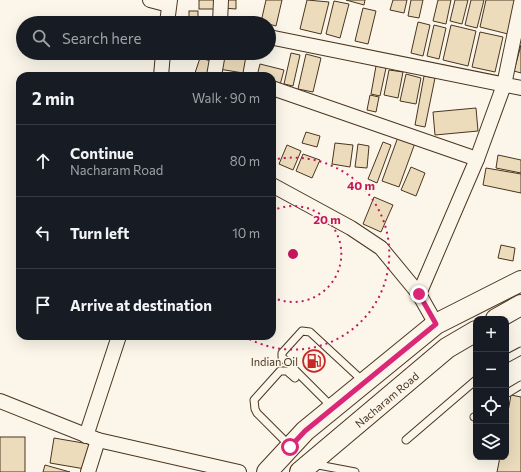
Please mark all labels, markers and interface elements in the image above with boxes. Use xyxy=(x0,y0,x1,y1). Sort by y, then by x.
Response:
search box xyxy=(16,16,276,60)
icon: search xyxy=(30,27,52,49)
text: Search here xyxy=(62,29,141,47)
text: 2 min xyxy=(32,88,74,109)
text: Walk · 90 m xyxy=(192,90,260,106)
text: Continue xyxy=(70,144,134,162)
icon: ahead xyxy=(32,150,54,172)
text: 80 m xyxy=(230,153,260,169)
text: Nacharam Road xyxy=(70,162,163,178)
text: 40 m xyxy=(347,178,375,192)
text: 20 m xyxy=(313,212,341,226)
icon: left xyxy=(32,222,54,244)
text: Turn left xyxy=(70,224,129,242)
text: 10 m xyxy=(232,225,260,241)
centre of rings xyxy=(286,247,300,261)
route end xyxy=(410,285,428,303)
icon: arrive xyxy=(32,294,54,316)
text: Arrive at destination xyxy=(70,296,212,314)
map controls xyxy=(473,316,509,460)
button: + xyxy=(473,316,509,352)
fuel station icon: Indian Oil xyxy=(301,348,327,374)
button: − xyxy=(473,352,509,388)
place label: Indian Oil xyxy=(251,355,298,368)
street label: Nacharam Road xyxy=(352,369,421,430)
button: locate xyxy=(473,388,509,424)
button: layers xyxy=(473,424,509,460)
route start xyxy=(281,438,299,456)

